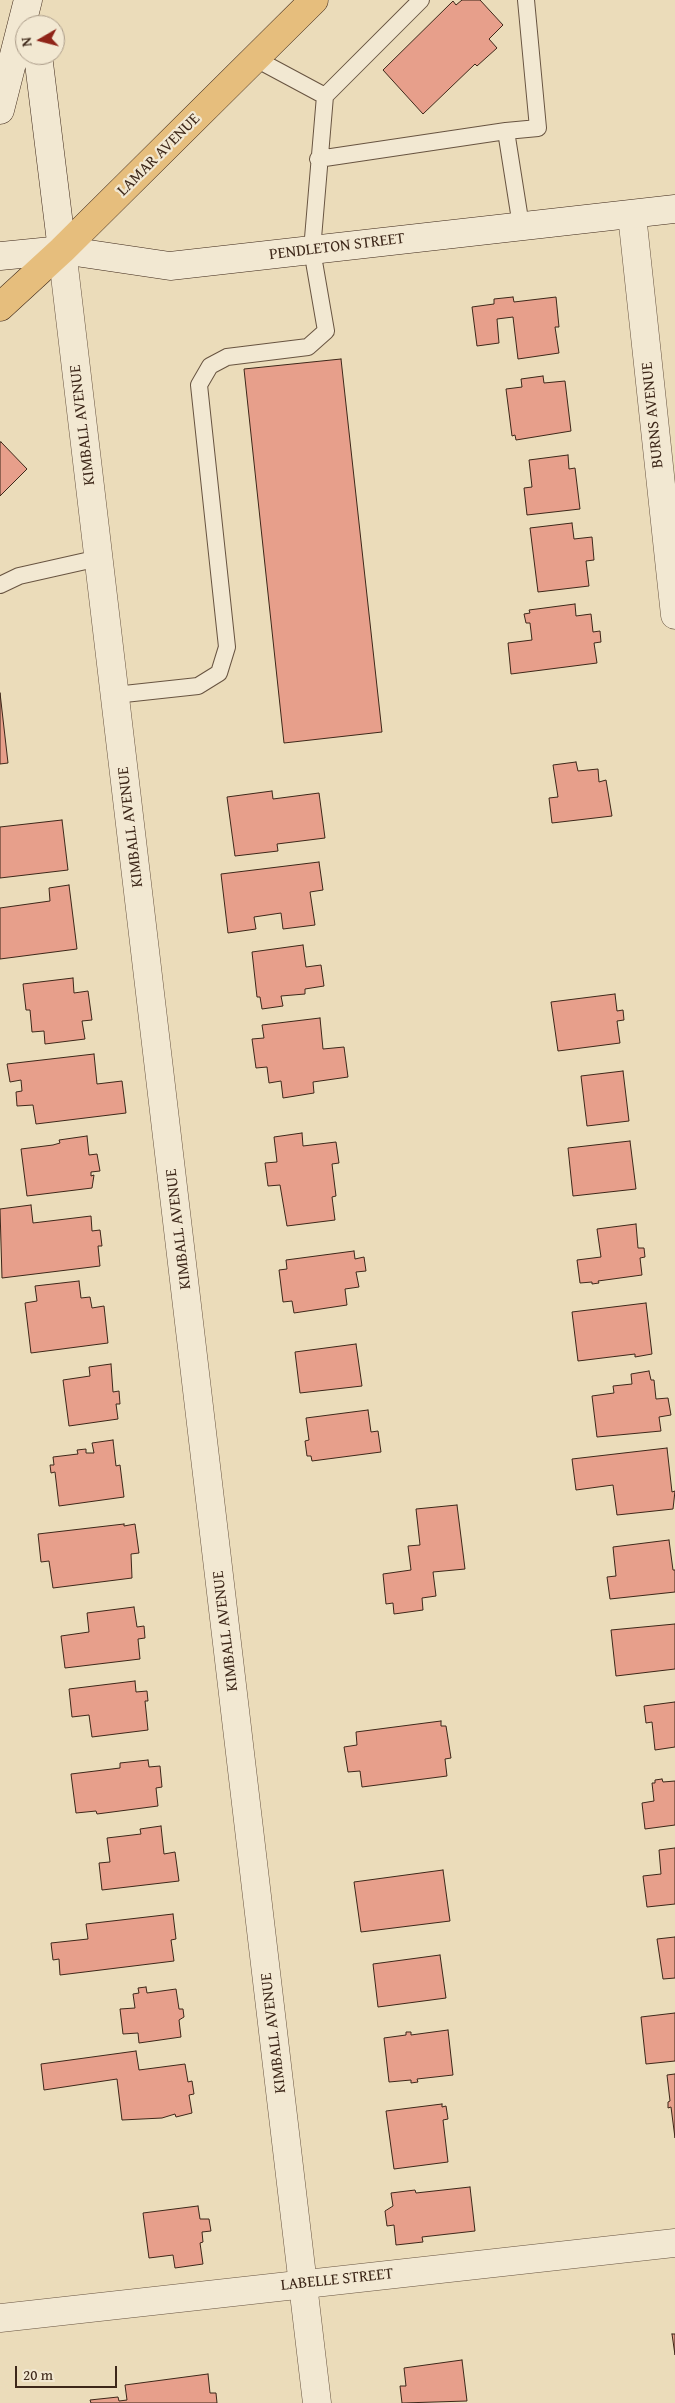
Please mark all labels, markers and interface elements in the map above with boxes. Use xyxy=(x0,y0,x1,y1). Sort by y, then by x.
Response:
north arrow xyxy=(15,15,65,65)
text: N xyxy=(16,36,37,48)
street label: LAMAR AVENUE xyxy=(114,110,204,200)
street label: PENDLETON STREET xyxy=(268,229,406,265)
street label: BURNS AVENUE xyxy=(638,361,668,469)
street label: KIMBALL AVENUE xyxy=(66,364,100,486)
street label: KIMBALL AVENUE xyxy=(114,766,148,888)
street label: KIMBALL AVENUE xyxy=(162,1168,196,1290)
street label: KIMBALL AVENUE xyxy=(209,1570,243,1692)
street label: KIMBALL AVENUE xyxy=(257,1972,291,2094)
street label: LABELLE STREET xyxy=(280,2265,394,2295)
scale bar xyxy=(18,2356,120,2388)
text: 20 m xyxy=(23,2364,53,2385)

